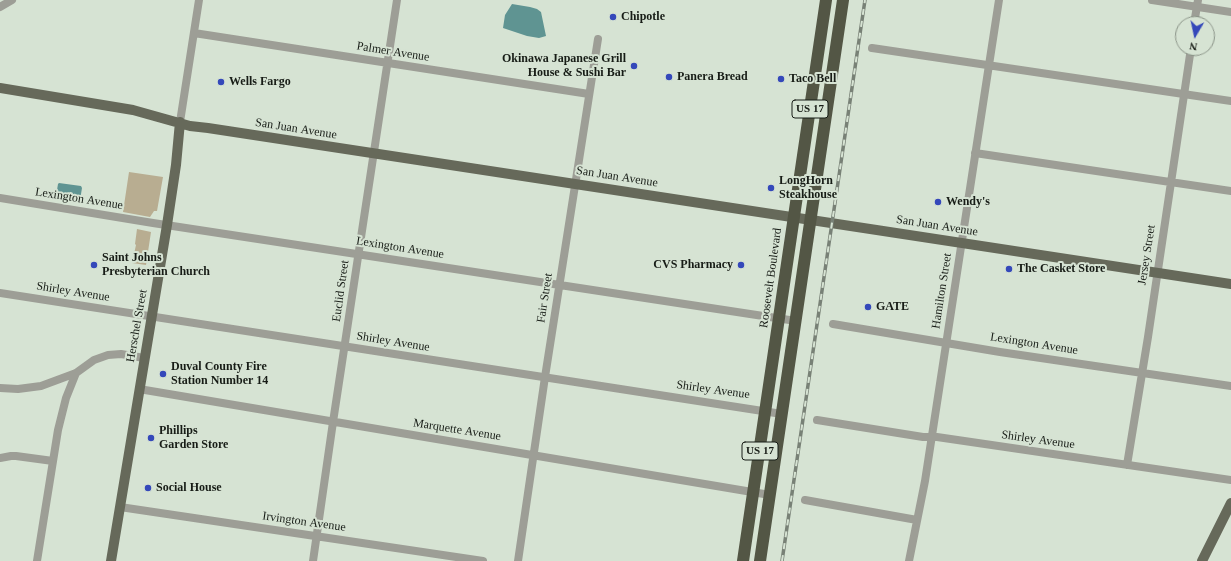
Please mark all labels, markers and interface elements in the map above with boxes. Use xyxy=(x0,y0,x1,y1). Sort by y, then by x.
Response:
place label: Chipotle xyxy=(621,10,665,24)
marker: Chipotle xyxy=(608,12,618,22)
north arrow xyxy=(1175,16,1215,56)
street label: Palmer Avenue xyxy=(356,39,430,65)
text: N xyxy=(1188,40,1198,53)
place label: Okinawa Japanese Grill House & Sushi Bar xyxy=(502,52,626,80)
marker: Okinawa Japanese Grill House & Sushi Bar xyxy=(629,61,639,71)
place label: Panera Bread xyxy=(677,70,748,84)
marker: Panera Bread xyxy=(664,72,674,82)
place label: Taco Bell xyxy=(789,72,836,86)
marker: Taco Bell xyxy=(776,74,786,84)
place label: Wells Fargo xyxy=(229,75,291,89)
marker: Wells Fargo xyxy=(216,77,226,87)
road number: US 17 xyxy=(792,100,828,118)
street label: San Juan Avenue xyxy=(254,115,338,143)
street label: San Juan Avenue xyxy=(575,163,659,191)
place label: LongHorn Steakhouse xyxy=(779,174,837,202)
marker: LongHorn Steakhouse xyxy=(766,183,776,193)
street label: Lexington Avenue xyxy=(34,185,124,213)
place label: Wendy's xyxy=(946,195,990,209)
marker: Wendy's xyxy=(933,197,943,207)
street label: San Juan Avenue xyxy=(895,212,979,240)
street label: Jersey Street xyxy=(1135,224,1159,286)
street label: Roosevelt Boulevard xyxy=(757,227,785,329)
street label: Lexington Avenue xyxy=(355,234,445,262)
place label: Saint Johns Presbyterian Church xyxy=(102,251,210,279)
street label: Hamilton Street xyxy=(929,252,955,330)
place label: CVS Pharmacy xyxy=(653,258,733,272)
street label: Euclid Street xyxy=(330,259,352,323)
marker: Saint Johns Presbyterian Church xyxy=(89,260,99,270)
marker: CVS Pharmacy xyxy=(736,260,746,270)
place label: The Casket Store xyxy=(1017,262,1105,276)
marker: The Casket Store xyxy=(1004,264,1014,274)
street label: Fair Street xyxy=(534,272,556,324)
street label: Shirley Avenue xyxy=(35,279,111,305)
street label: Herschel Street xyxy=(124,288,150,364)
place label: GATE xyxy=(876,300,909,314)
marker: GATE xyxy=(863,302,873,312)
street label: Shirley Avenue xyxy=(355,329,431,355)
street label: Lexington Avenue xyxy=(989,330,1079,358)
place label: Duval County Fire Station Number 14 xyxy=(171,360,268,388)
marker: Duval County Fire Station Number 14 xyxy=(158,369,168,379)
street label: Shirley Avenue xyxy=(675,378,751,402)
street label: Marquette Avenue xyxy=(412,416,502,444)
place label: Phillips Garden Store xyxy=(159,424,228,452)
street label: Shirley Avenue xyxy=(1000,428,1076,452)
marker: Phillips Garden Store xyxy=(146,433,156,443)
road number: US 17 xyxy=(742,442,778,460)
place label: Social House xyxy=(156,481,222,495)
marker: Social House xyxy=(143,483,153,493)
street label: Irvington Avenue xyxy=(261,509,347,535)

